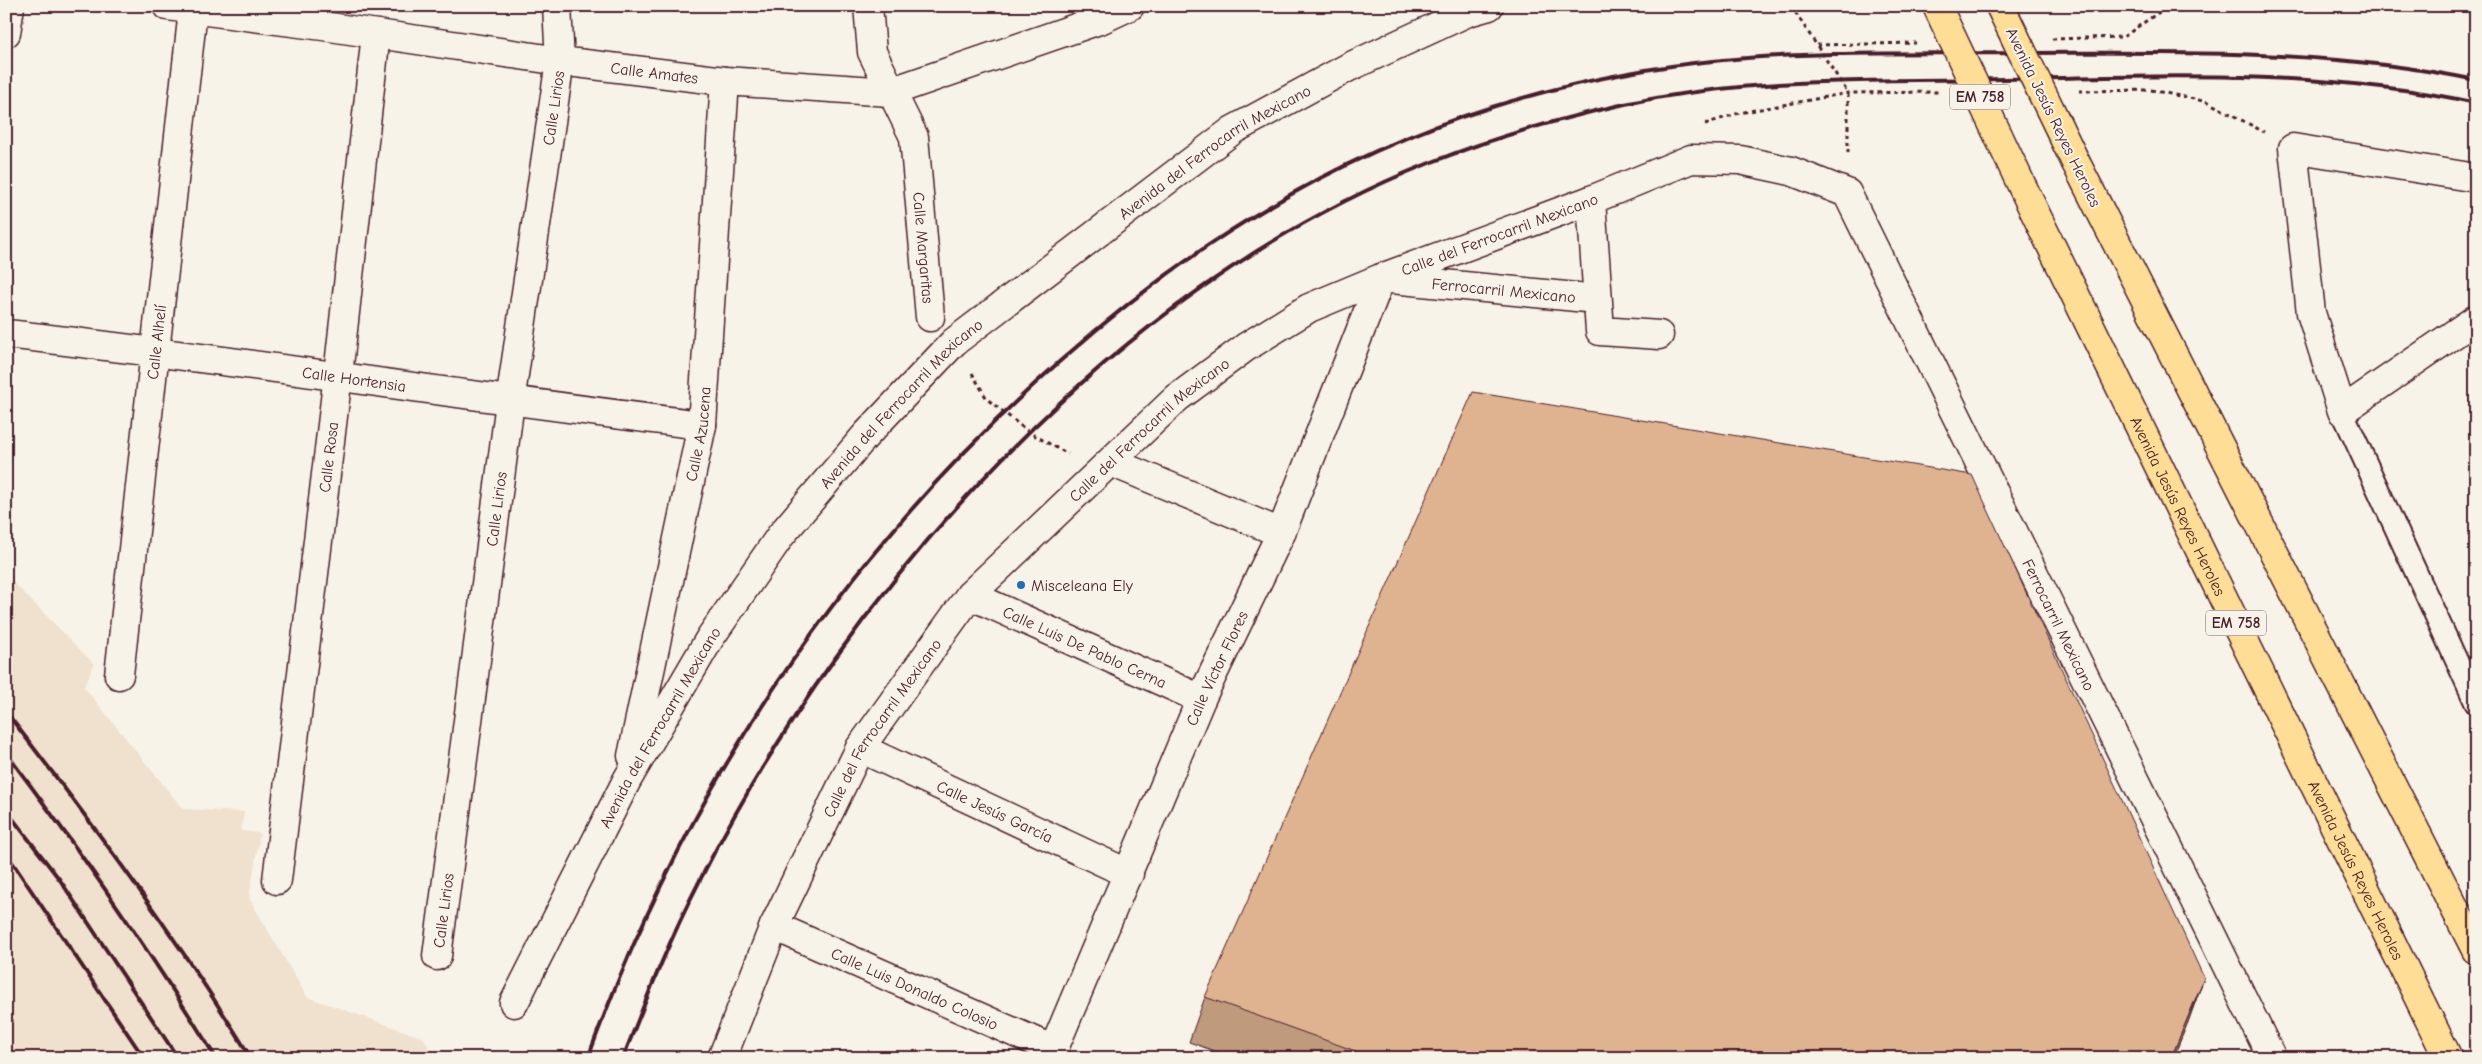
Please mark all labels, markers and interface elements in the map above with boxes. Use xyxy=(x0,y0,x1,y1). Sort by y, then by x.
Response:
street label: Avenida Jesús Reyes Heroles xyxy=(2002,25,2105,210)
street label: Calle Amates xyxy=(610,59,700,88)
street label: Calle Lirios xyxy=(540,69,569,147)
street label: Avenida del Ferrocarril Mexicano xyxy=(1116,82,1314,223)
road number: EM 758 xyxy=(1950,84,2010,110)
street label: Calle del Ferrocarril Mexicano xyxy=(1399,190,1601,280)
street label: Calle Margaritas xyxy=(909,191,937,305)
street label: Ferrocarril Mexicano xyxy=(1431,275,1576,307)
street label: Calle Alhelí xyxy=(144,304,170,380)
street label: Avenida del Ferrocarril Mexicano xyxy=(817,316,987,492)
street label: Calle del Ferrocarril Mexicano xyxy=(1066,354,1233,506)
street label: Calle Hortensia xyxy=(301,364,407,396)
street label: Calle Azucena xyxy=(682,386,715,483)
street label: Avenida Jesús Reyes Heroles xyxy=(2126,414,2229,599)
street label: Calle Rosa xyxy=(316,421,342,494)
street label: Calle Lirios xyxy=(483,470,511,547)
street label: Ferrocarril Mexicano xyxy=(2018,556,2098,694)
place label: Misceleana Ely xyxy=(1031,577,1134,595)
marker: Misceleana Ely xyxy=(1015,579,1027,591)
street label: Calle Luis De Pablo Cerna xyxy=(1000,603,1169,692)
street label: Calle Víctor Flores xyxy=(1183,608,1252,729)
road number: EM 758 xyxy=(2206,610,2266,636)
street label: Avenida del Ferrocarril Mexicano xyxy=(596,624,725,831)
street label: Calle del Ferrocarril Mexicano xyxy=(820,636,946,821)
street label: Calle Jesús García xyxy=(934,777,1055,847)
street label: Avenida Jesús Reyes Heroles xyxy=(2304,778,2407,963)
street label: Calle Lirios xyxy=(430,872,458,949)
street label: Calle Luis Donaldo Colosio xyxy=(828,944,1001,1034)

